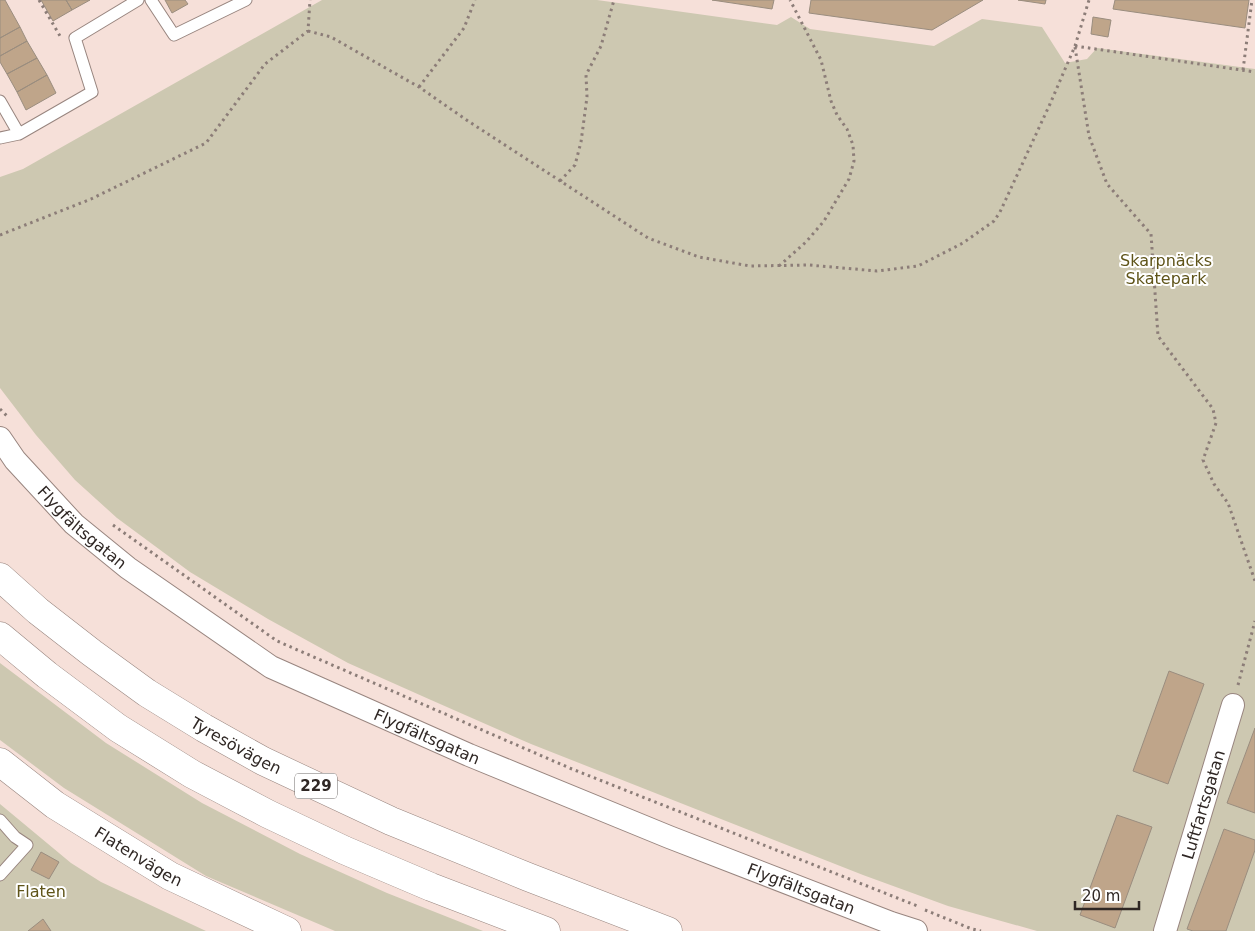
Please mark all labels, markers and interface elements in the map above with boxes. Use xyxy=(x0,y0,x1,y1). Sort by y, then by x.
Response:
park label: Skarpnäcks Skatepark xyxy=(1120,251,1212,288)
street label: Flygfältsgatan xyxy=(34,482,131,573)
street label: Flygfältsgatan xyxy=(371,705,483,768)
street label: Tyresövägen xyxy=(187,712,285,778)
street label: Luftfartsgatan xyxy=(1178,748,1228,862)
road number: 229 xyxy=(295,774,337,798)
street label: Flatenvägen xyxy=(91,822,185,890)
street label: Flygfältsgatan xyxy=(745,859,858,918)
scale bar xyxy=(1075,878,1139,910)
park label: Flaten xyxy=(16,882,66,901)
text: 20 m xyxy=(1082,887,1120,905)

